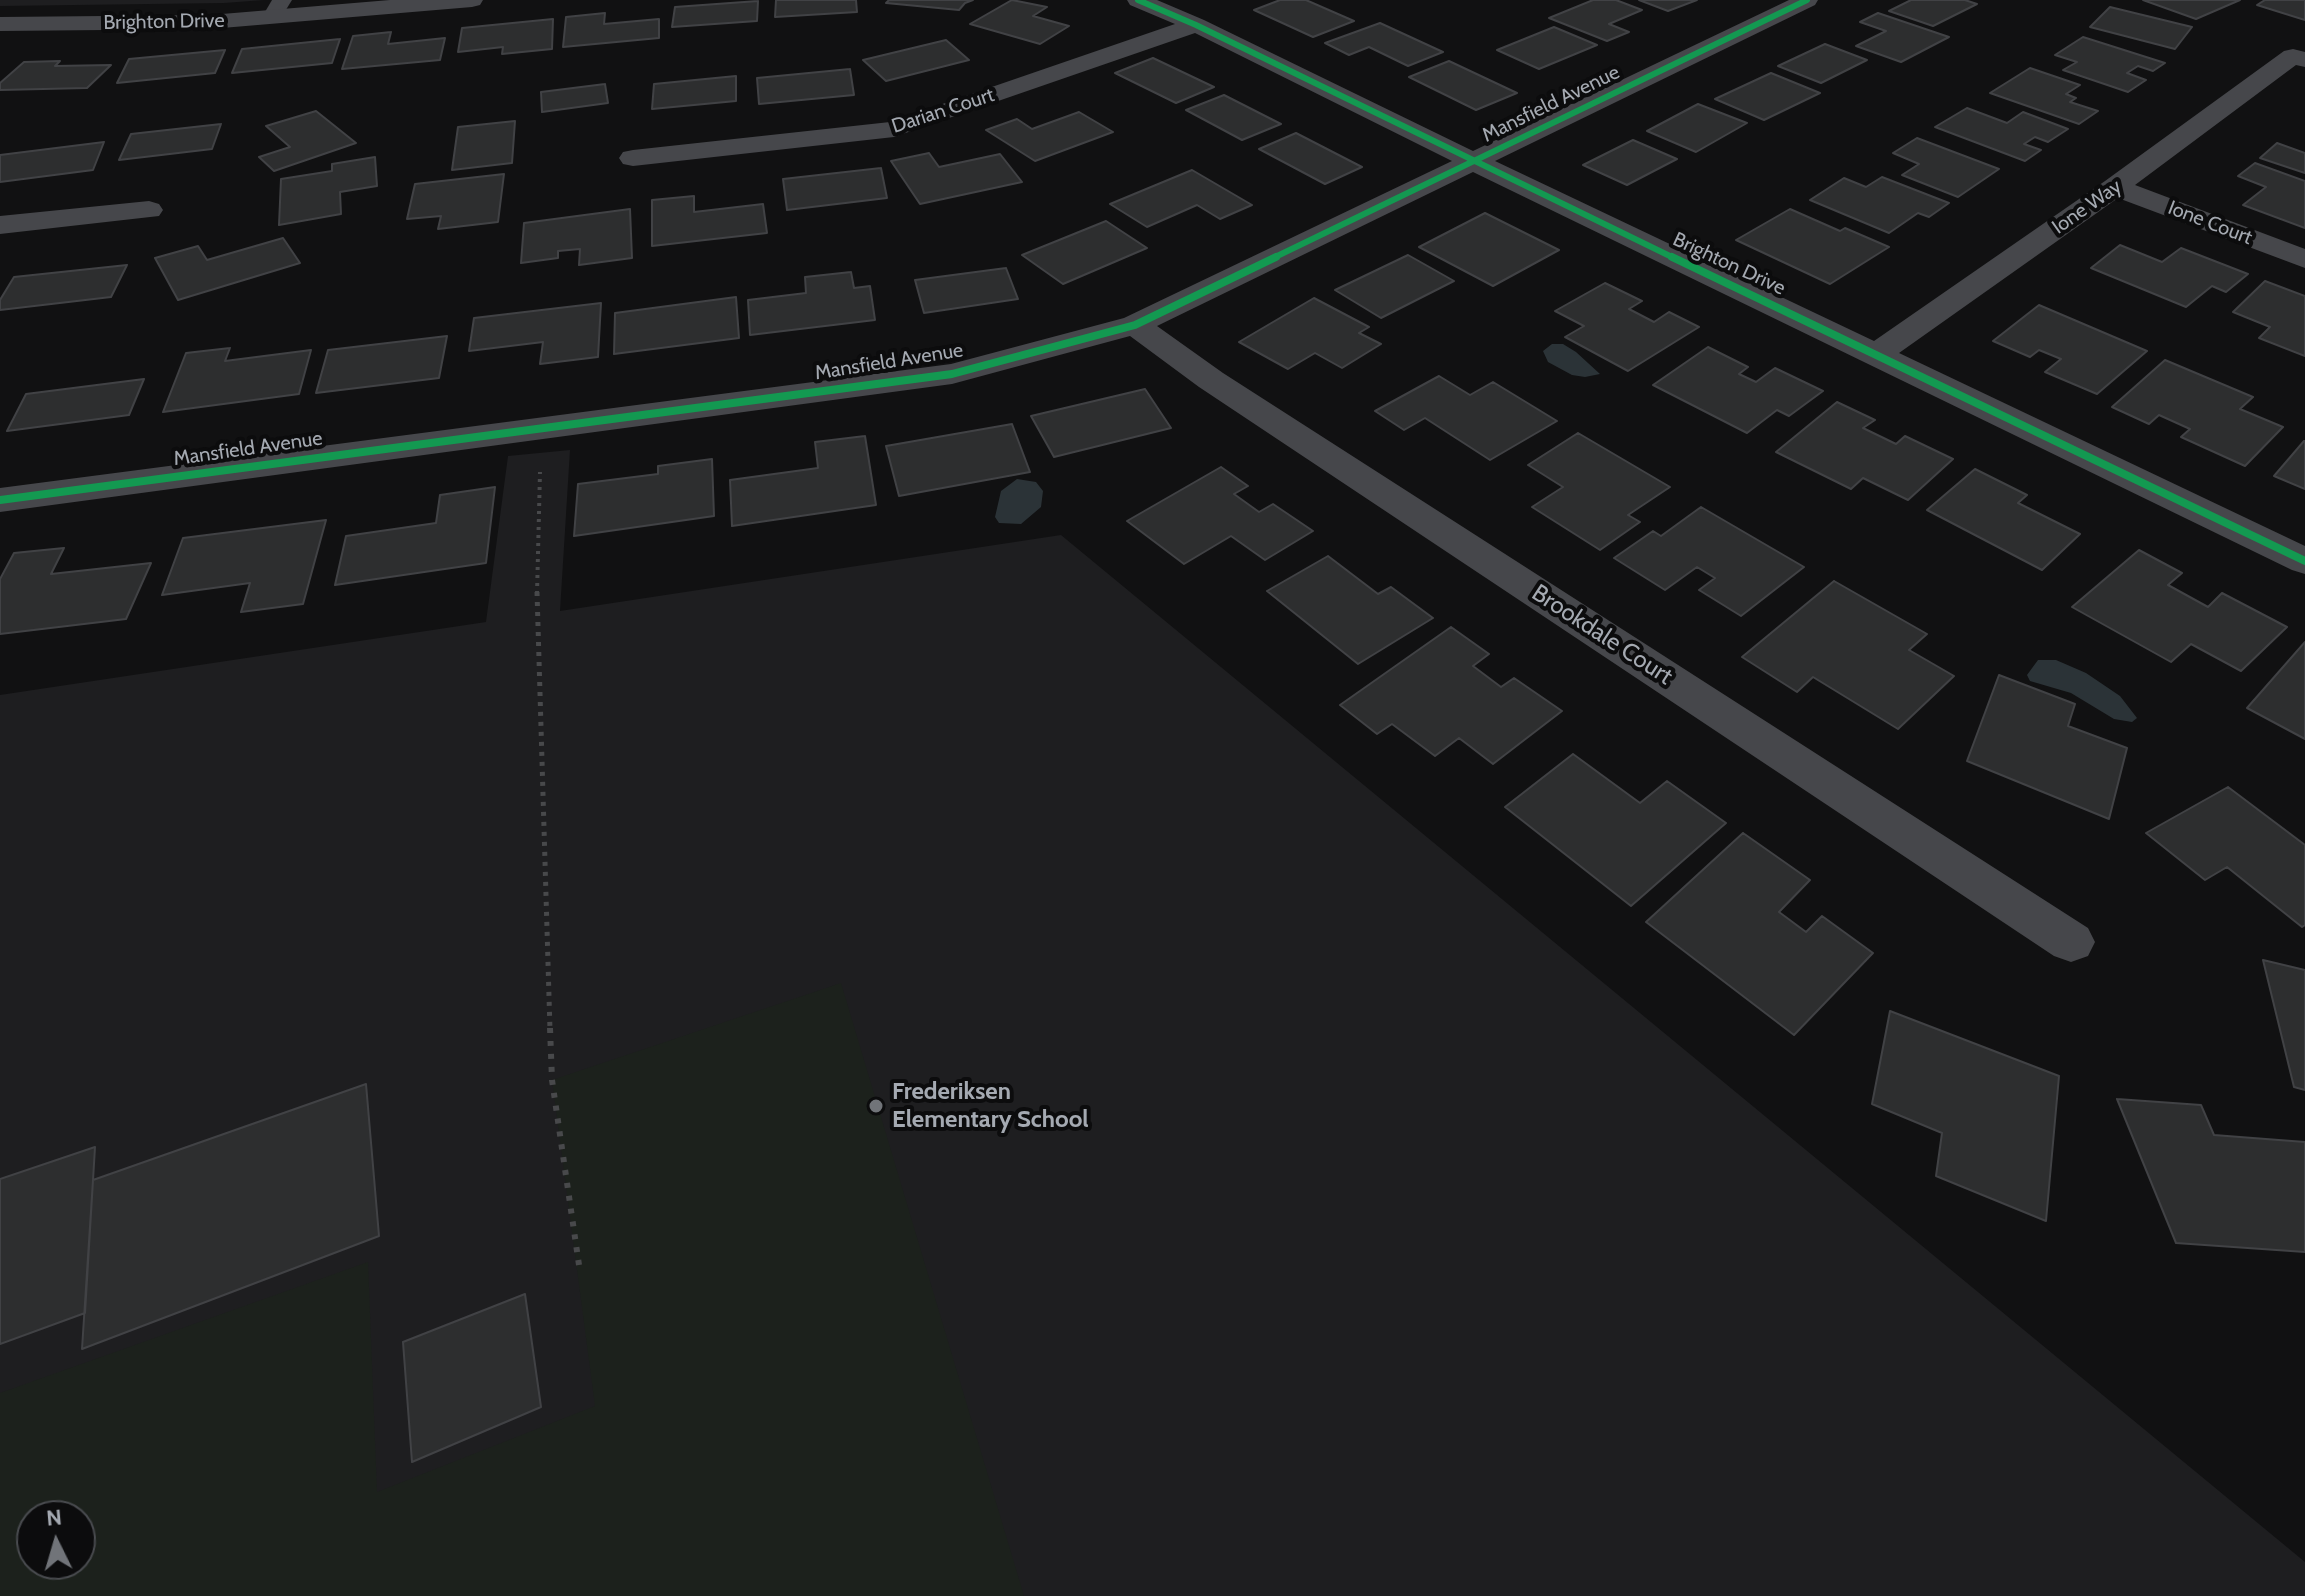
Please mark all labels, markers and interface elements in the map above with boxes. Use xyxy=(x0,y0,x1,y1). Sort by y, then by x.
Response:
street label: Brighton Drive xyxy=(103,9,225,35)
street label: Mansfield Avenue xyxy=(1478,60,1624,148)
street label: Darian Court xyxy=(889,83,997,139)
street label: Ione Way xyxy=(2048,174,2126,240)
street label: Ione Court xyxy=(2164,196,2256,250)
street label: Brighton Drive xyxy=(1669,228,1789,300)
street label: Mansfield Avenue xyxy=(813,338,965,386)
street label: Mansfield Avenue xyxy=(172,427,324,471)
street label: Brookdale Court xyxy=(1526,579,1678,691)
place label: Frederiksen Elementary School xyxy=(892,1078,1089,1134)
marker: Frederiksen Elementary School xyxy=(867,1097,885,1115)
north arrow xyxy=(16,1500,96,1580)
text: N xyxy=(45,1503,63,1532)

